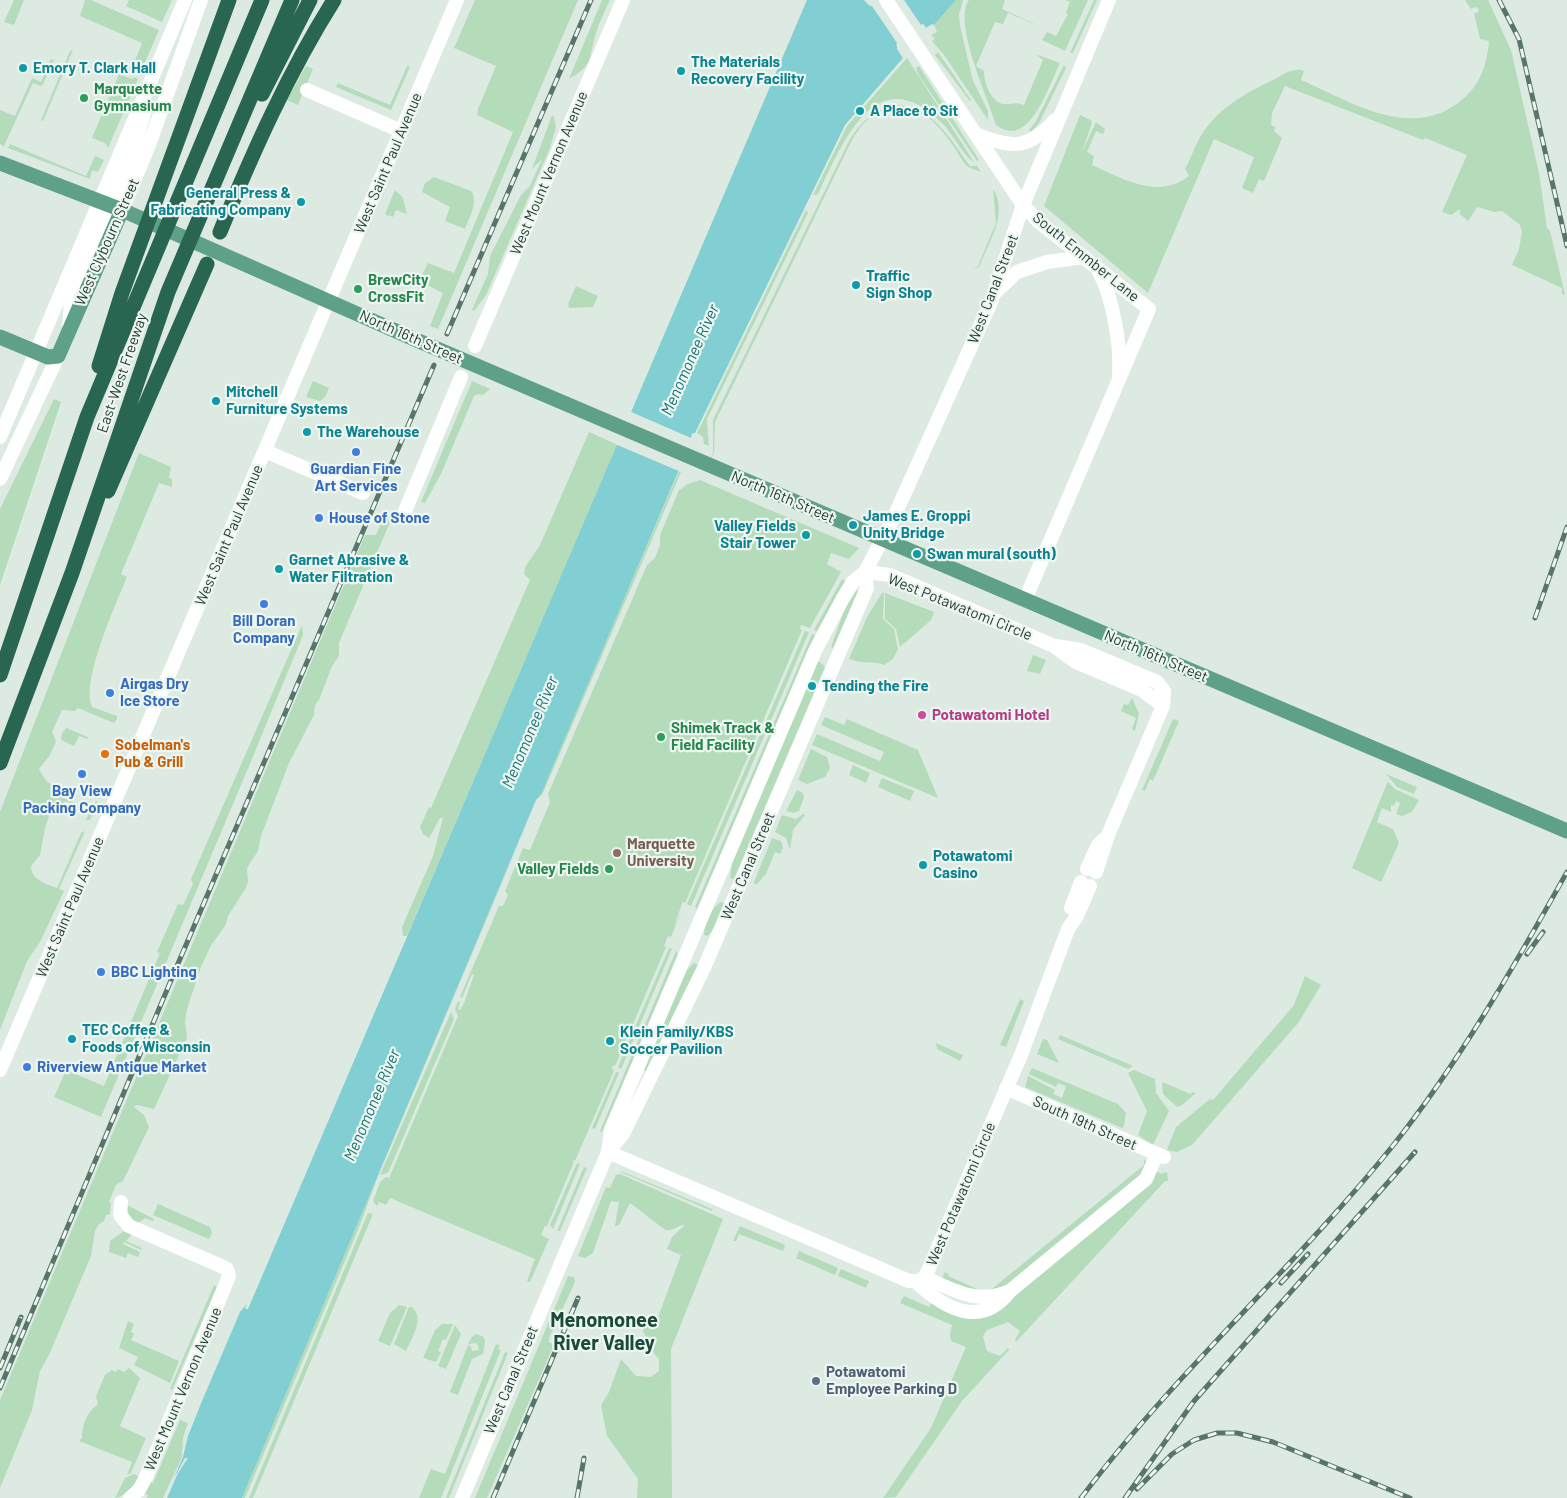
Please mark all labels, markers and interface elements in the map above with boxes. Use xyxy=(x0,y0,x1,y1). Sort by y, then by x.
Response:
place label: The Materials Recovery Facility xyxy=(691,53,804,88)
place label: Emory T. Clark Hall xyxy=(33,59,156,77)
marker: Emory T. Clark Hall xyxy=(17,62,29,74)
marker: The Materials Recovery Facility xyxy=(675,65,687,77)
place label: Marquette Gymnasium xyxy=(94,80,171,115)
street label: West Mount Vernon Avenue xyxy=(506,89,592,257)
street label: West Saint Paul Avenue xyxy=(350,90,426,236)
marker: Marquette Gymnasium xyxy=(78,92,90,104)
place label: A Place to Sit xyxy=(870,102,958,120)
marker: A Place to Sit xyxy=(854,105,866,117)
street label: West Clybourn Street xyxy=(71,176,143,308)
place label: General Press & Fabricating Company xyxy=(151,184,291,219)
marker: General Press & Fabricating Company xyxy=(295,196,307,208)
street label: South Emmber Lane xyxy=(1029,208,1143,306)
street label: West Canal Street xyxy=(964,232,1022,346)
place label: Traffic Sign Shop xyxy=(866,267,932,302)
place label: BrewCity CrossFit xyxy=(368,271,429,306)
marker: Traffic Sign Shop xyxy=(850,279,862,291)
marker: BrewCity CrossFit xyxy=(352,283,364,295)
water label: Menomonee River xyxy=(657,301,723,419)
street label: North 16th Street xyxy=(357,306,465,368)
street label: East-West Freeway xyxy=(93,311,151,435)
place label: Mitchell Furniture Systems xyxy=(226,383,348,418)
marker: Mitchell Furniture Systems xyxy=(210,395,222,407)
place label: The Warehouse xyxy=(317,423,419,441)
marker: The Warehouse xyxy=(301,426,313,438)
marker: Guardian Fine Art Services xyxy=(350,446,362,458)
place label: Guardian Fine Art Services xyxy=(311,460,401,495)
street label: West Saint Paul Avenue xyxy=(191,462,267,608)
street label: North 16th Street xyxy=(728,467,838,527)
place label: James E. Groppi Unity Bridge xyxy=(863,507,971,542)
place label: House of Stone xyxy=(329,509,430,527)
marker: House of Stone xyxy=(313,512,325,524)
place label: Valley Fields Stair Tower xyxy=(714,517,796,552)
marker: James E. Groppi Unity Bridge xyxy=(847,519,859,531)
marker: Valley Fields Stair Tower xyxy=(800,529,812,541)
place label: Swan mural (south) xyxy=(927,545,1056,563)
marker: Swan mural (south) xyxy=(911,548,923,560)
place label: Garnet Abrasive & Water Filtration xyxy=(289,551,409,586)
marker: Garnet Abrasive & Water Filtration xyxy=(273,563,285,575)
street label: West Potawatomi Circle xyxy=(885,570,1035,644)
marker: Bill Doran Company xyxy=(258,598,270,610)
place label: Bill Doran Company xyxy=(233,612,295,647)
street label: North 16th Street xyxy=(1101,626,1211,686)
water label: Menomonee River xyxy=(498,673,562,791)
place label: Airgas Dry Ice Store xyxy=(120,675,189,710)
place label: Tending the Fire xyxy=(822,677,929,695)
marker: Tending the Fire xyxy=(806,680,818,692)
marker: Airgas Dry Ice Store xyxy=(104,687,116,699)
place label: Potawatomi Hotel xyxy=(932,706,1049,724)
marker: Potawatomi Hotel xyxy=(916,709,928,721)
place label: Shimek Track & Field Facility xyxy=(671,719,775,754)
marker: Shimek Track & Field Facility xyxy=(655,731,667,743)
place label: Sobelman's Pub & Grill xyxy=(115,736,190,771)
marker: Sobelman's Pub & Grill xyxy=(99,748,111,760)
marker: Bay View Packing Company xyxy=(76,768,88,780)
place label: Bay View Packing Company xyxy=(23,782,141,817)
street label: West Canal Street xyxy=(717,809,779,923)
street label: West Saint Paul Avenue xyxy=(32,834,108,980)
place label: Marquette University xyxy=(627,835,695,870)
marker: Marquette University xyxy=(611,847,623,859)
place label: Potawatomi Casino xyxy=(933,847,1012,882)
marker: Potawatomi Casino xyxy=(917,859,929,871)
place label: Valley Fields xyxy=(517,860,599,878)
marker: Valley Fields xyxy=(603,863,615,875)
place label: BBC Lighting xyxy=(111,963,197,981)
marker: BBC Lighting xyxy=(95,966,107,978)
place label: TEC Coffee & Foods of Wisconsin xyxy=(82,1021,211,1056)
place label: Klein Family/KBS Soccer Pavilion xyxy=(620,1023,734,1058)
marker: TEC Coffee & Foods of Wisconsin xyxy=(66,1033,78,1045)
marker: Klein Family/KBS Soccer Pavilion xyxy=(604,1035,616,1047)
water label: Menomonee River xyxy=(340,1046,404,1164)
place label: Riverview Antique Market xyxy=(37,1058,207,1076)
marker: Riverview Antique Market xyxy=(21,1061,33,1073)
street label: South 19th Street xyxy=(1030,1092,1140,1154)
street label: West Potawatomi Circle xyxy=(923,1120,999,1268)
street label: West Mount Vernon Avenue xyxy=(140,1305,226,1473)
district label: Menomonee River Valley xyxy=(550,1308,658,1355)
street label: West Canal Street xyxy=(480,1323,542,1437)
place label: Potawatomi Employee Parking D xyxy=(826,1363,957,1398)
marker: Potawatomi Employee Parking D xyxy=(810,1375,822,1387)

